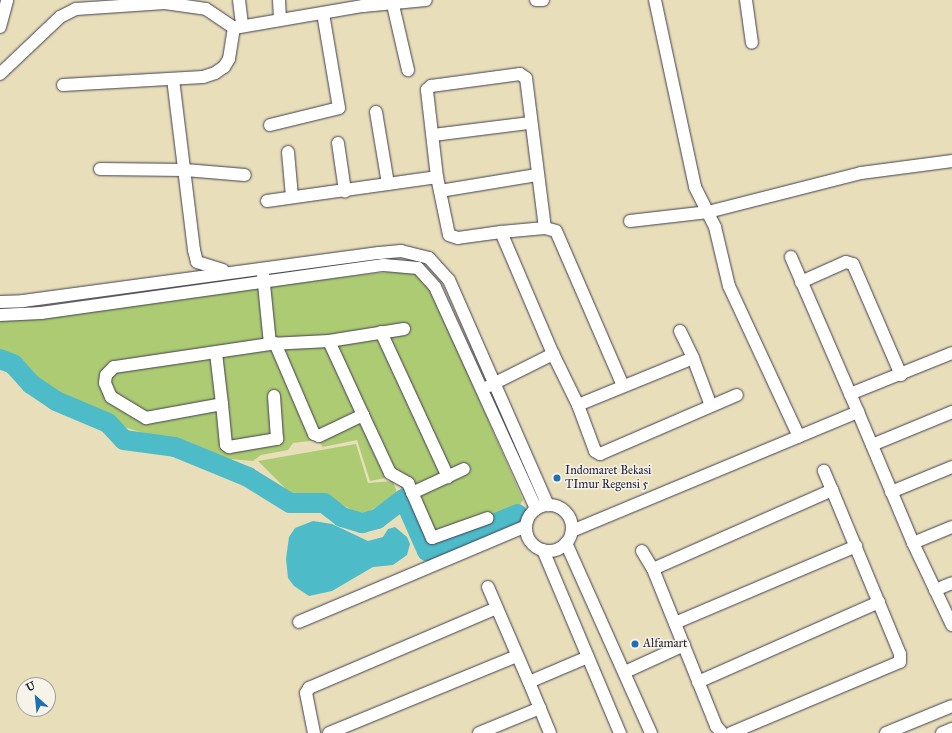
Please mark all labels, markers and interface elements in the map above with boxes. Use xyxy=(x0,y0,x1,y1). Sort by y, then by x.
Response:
place label: Indomaret Bekasi TImur Regensi 5 xyxy=(565,464,651,492)
marker: Indomaret Bekasi TImur Regensi 5 xyxy=(552,473,562,483)
place label: Alfamart xyxy=(643,637,687,651)
marker: Alfamart xyxy=(630,639,640,649)
north arrow xyxy=(16,677,56,717)
text: U xyxy=(24,679,38,695)

